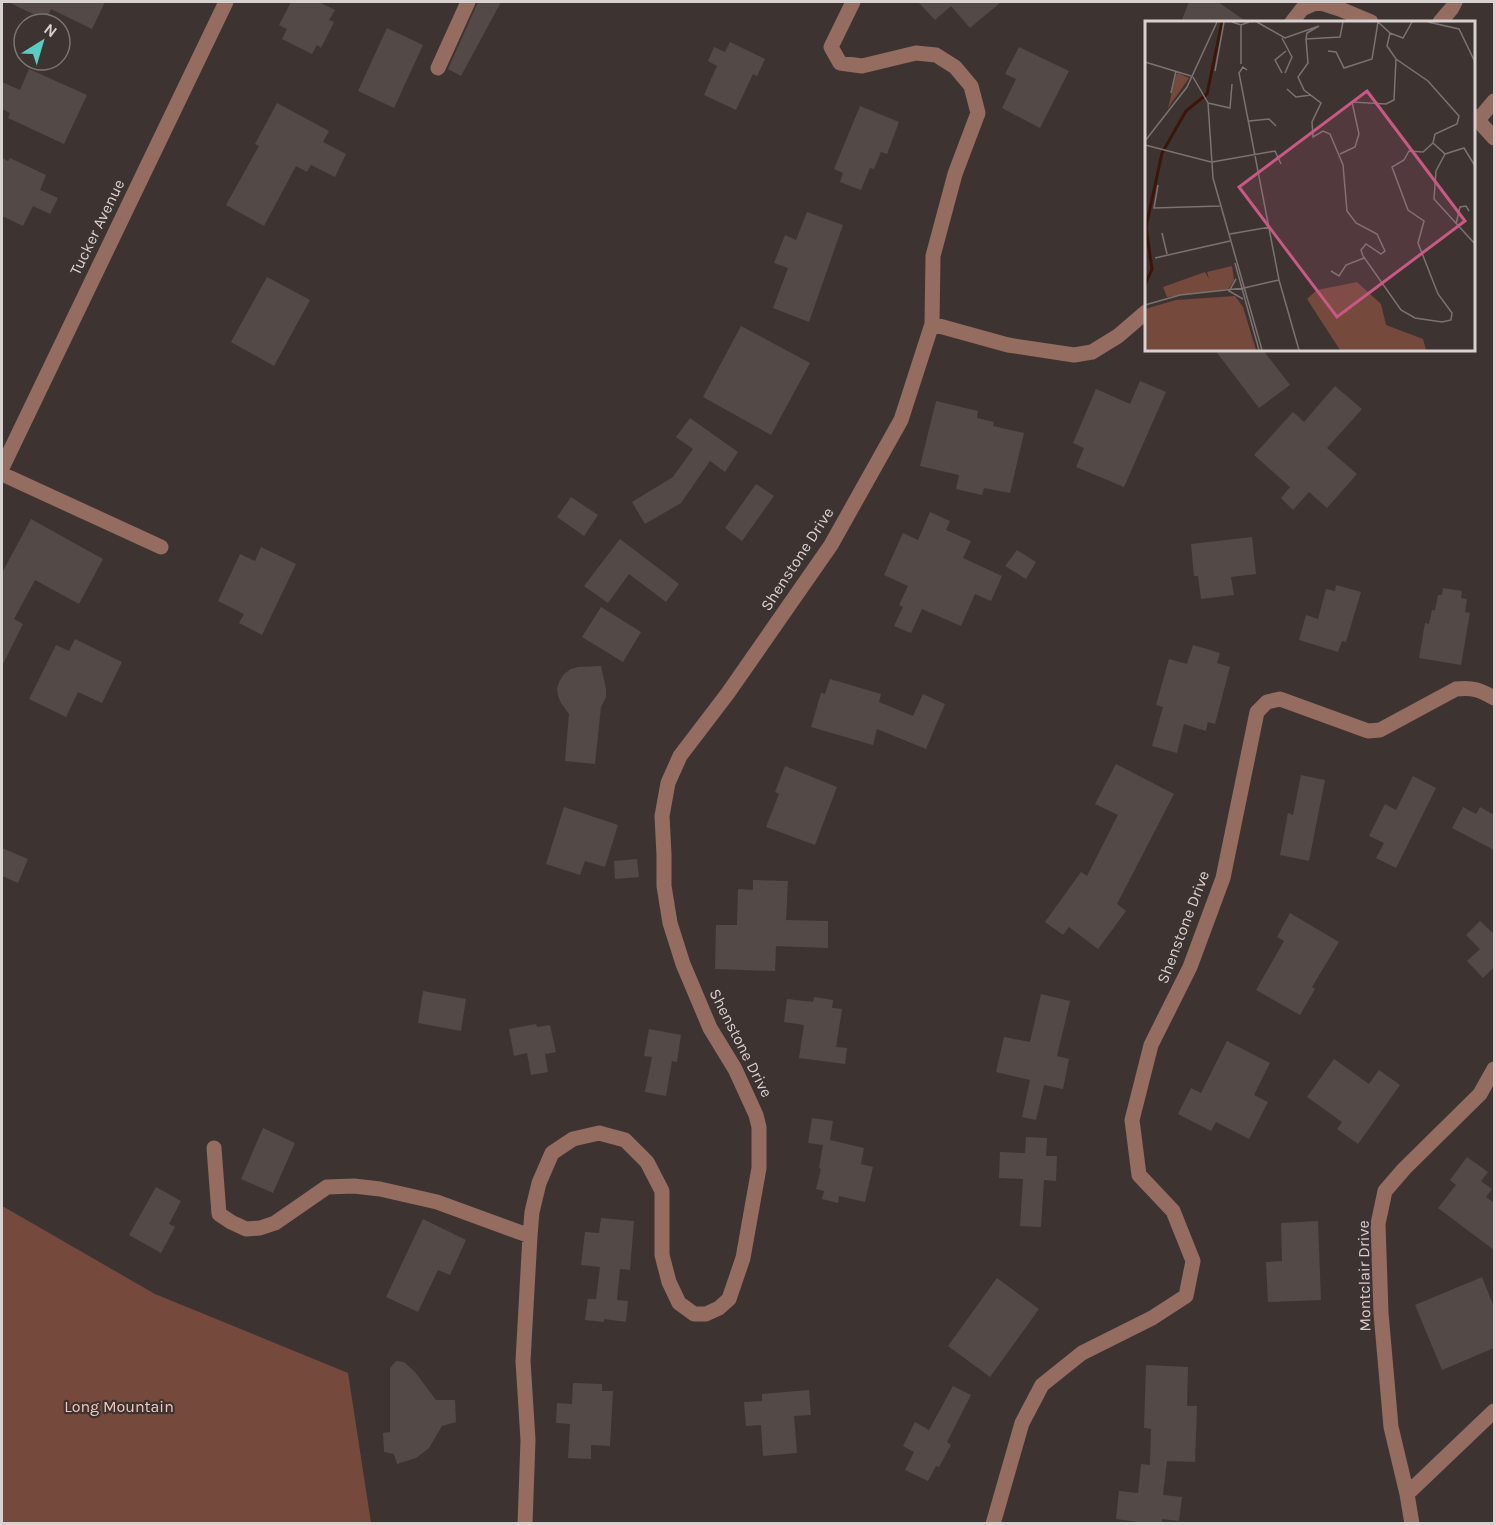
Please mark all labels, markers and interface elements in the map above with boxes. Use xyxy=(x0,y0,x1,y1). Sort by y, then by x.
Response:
north arrow xyxy=(12,12,72,72)
text: N xyxy=(40,19,61,41)
inset map xyxy=(1145,21,1475,351)
street label: Tucker Avenue xyxy=(66,176,128,278)
street label: Shenstone Drive xyxy=(757,504,837,614)
street label: Shenstone Drive xyxy=(1153,868,1213,986)
street label: Shenstone Drive xyxy=(705,985,777,1101)
street label: Montclair Drive xyxy=(1354,1220,1374,1332)
park label: Long Mountain xyxy=(64,1397,174,1416)

